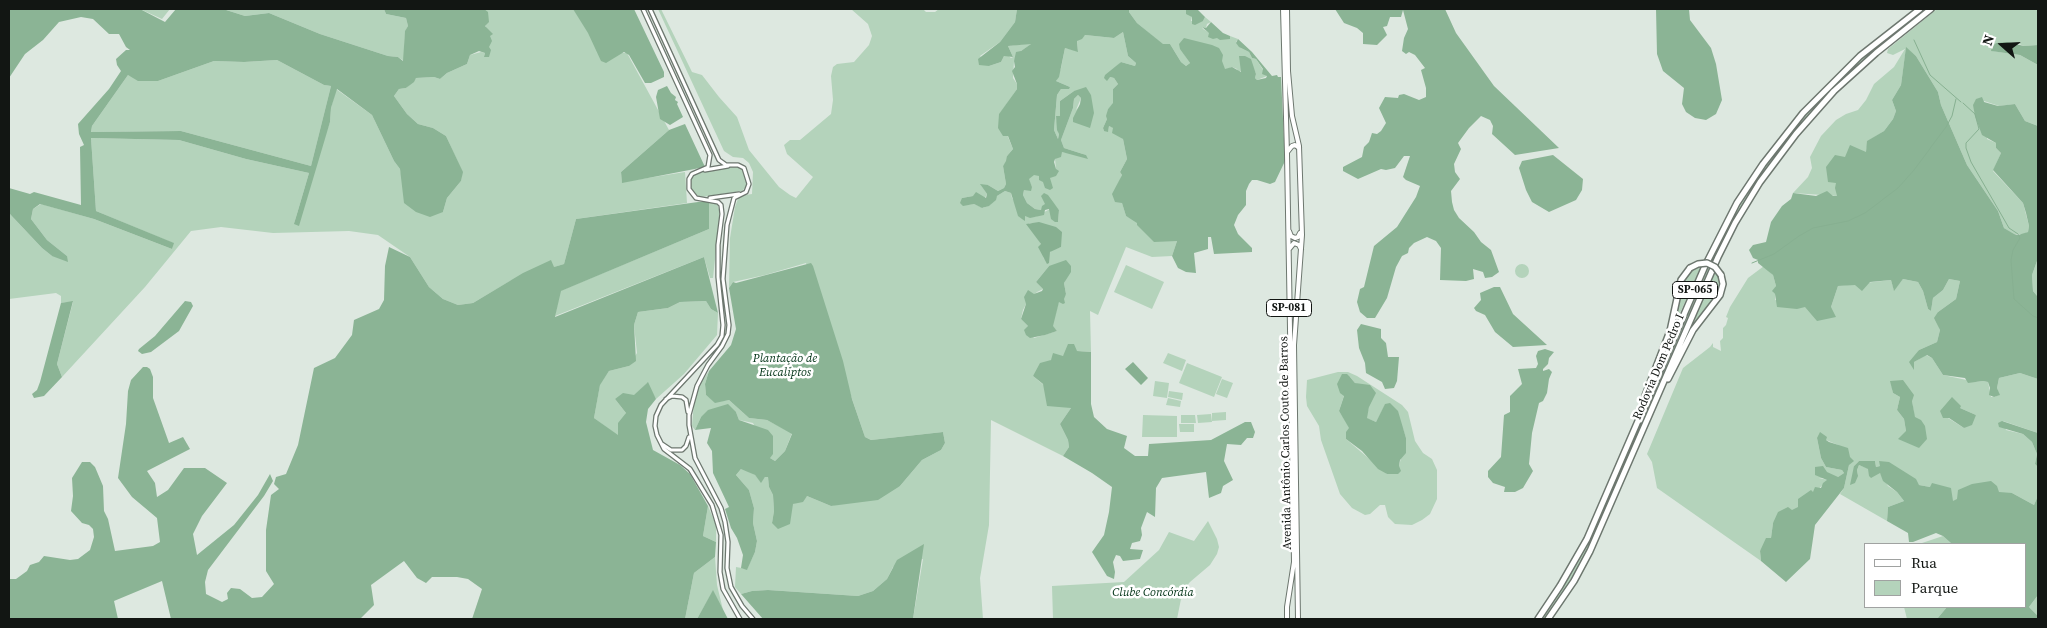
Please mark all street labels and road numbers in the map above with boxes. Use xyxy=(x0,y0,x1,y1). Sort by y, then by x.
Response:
road number: SP-065 xyxy=(1672,282,1718,298)
road number: SP-081 xyxy=(1266,300,1312,316)
street label: Rodovia Dom Pedro I xyxy=(1630,312,1688,422)
street label: Avenida Antônio Carlos Couto de Barros xyxy=(1277,336,1295,550)

